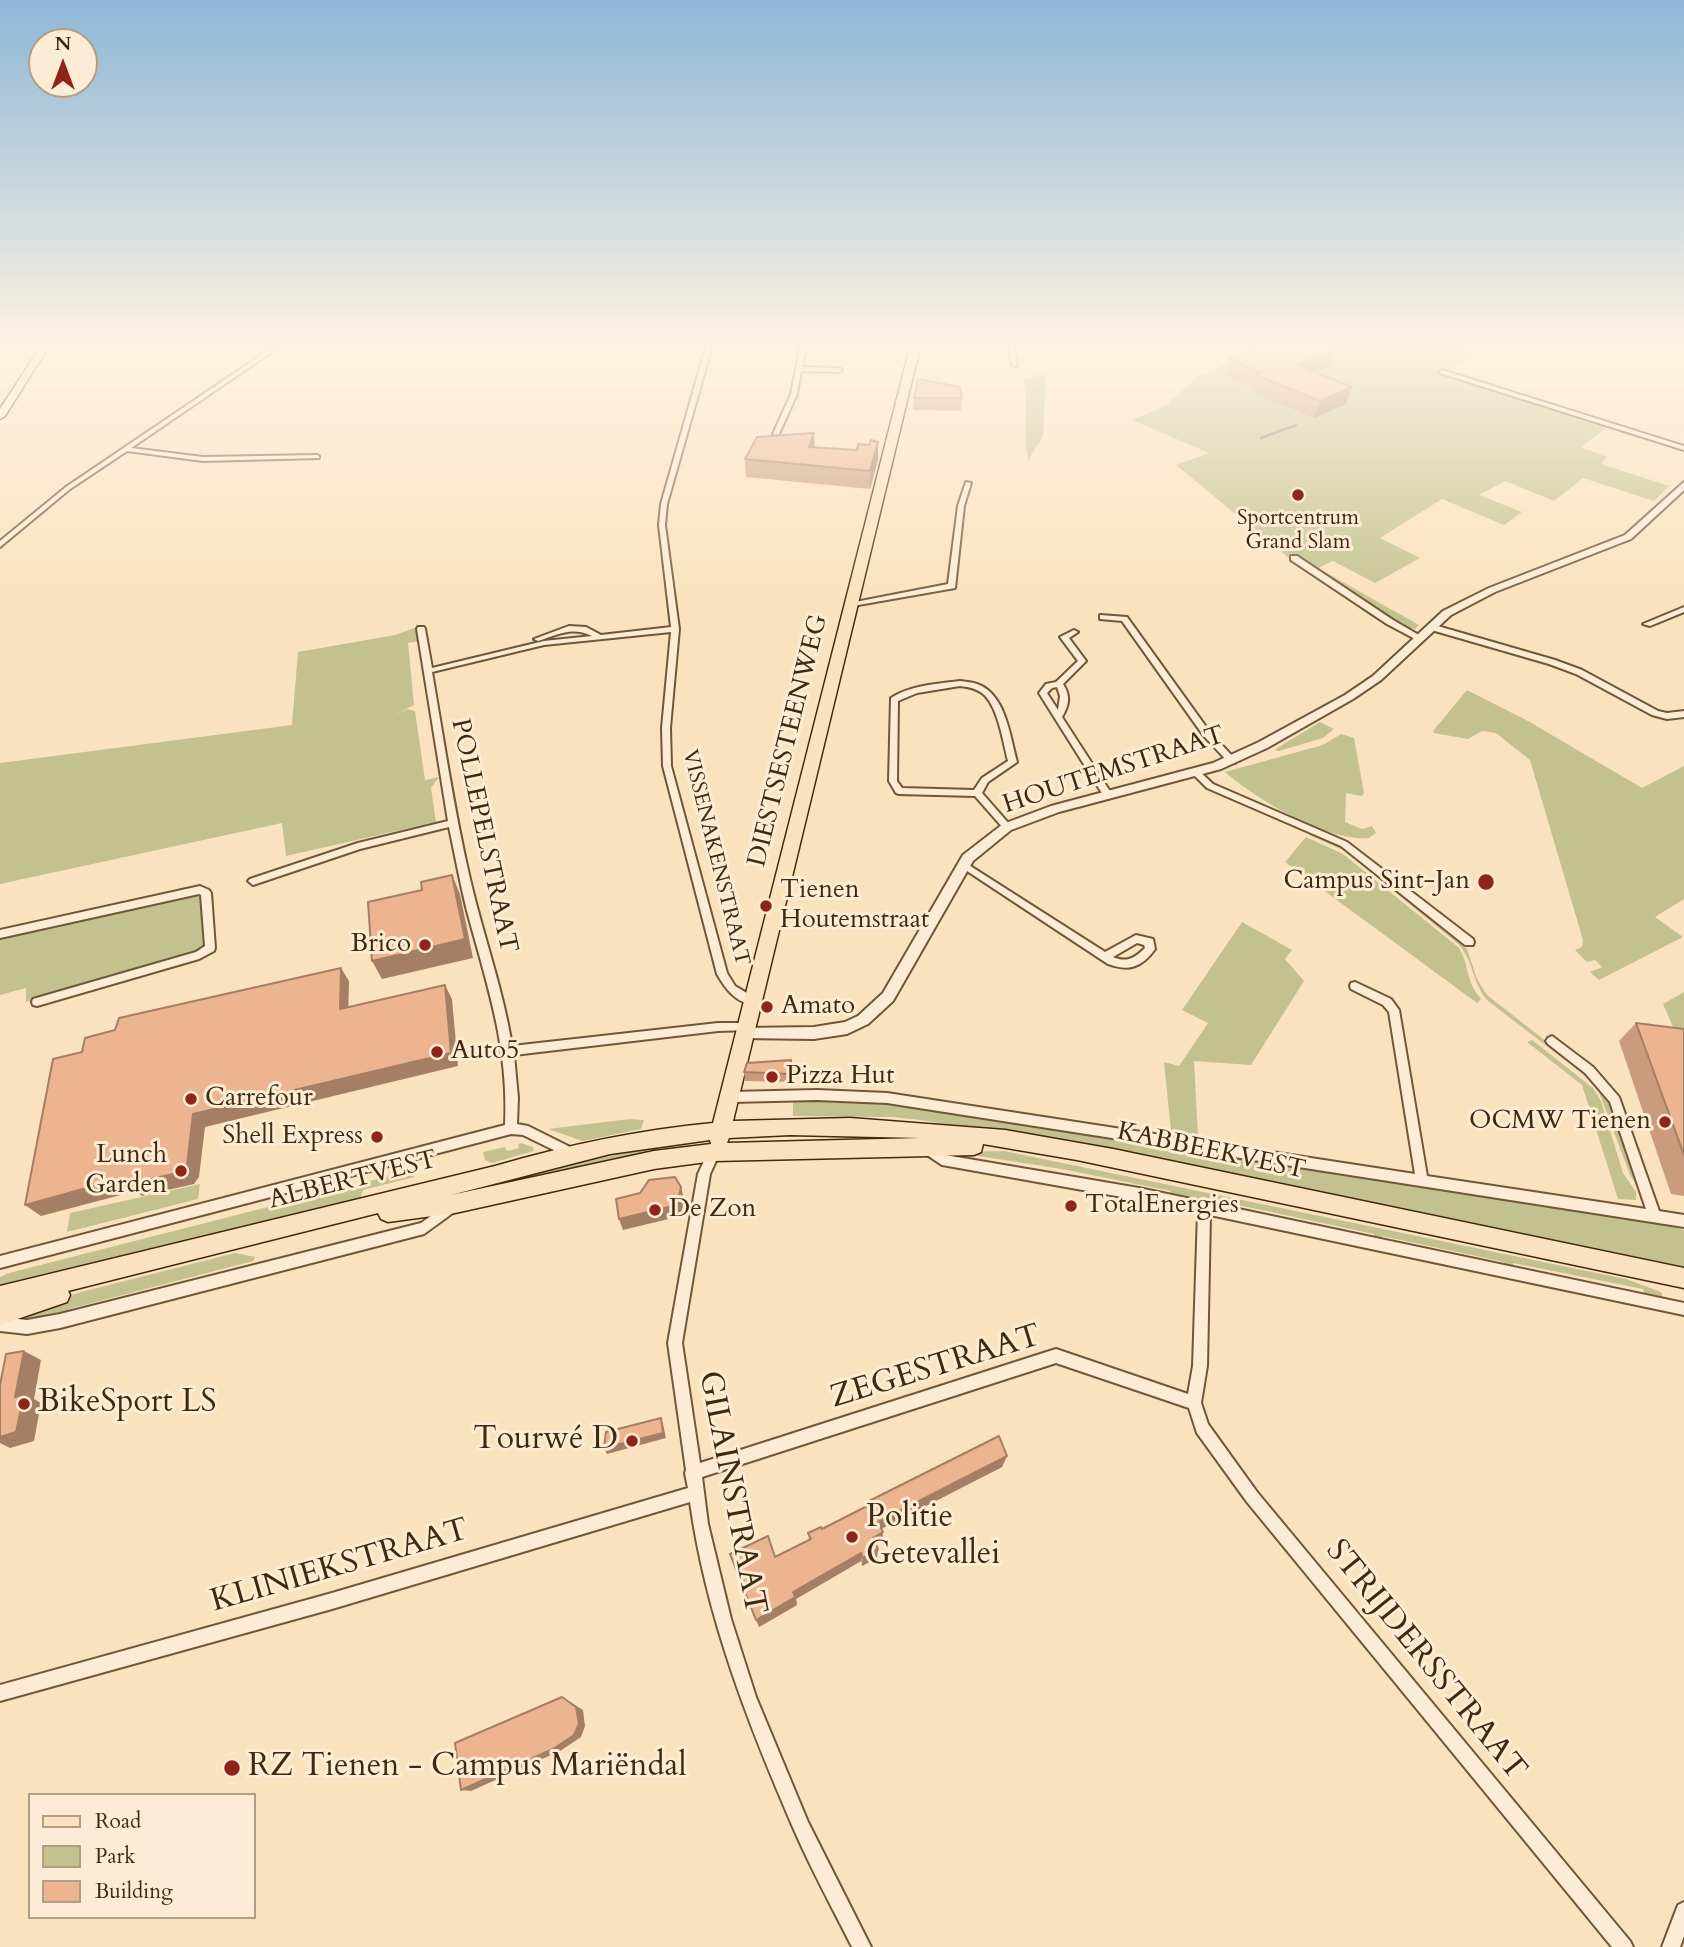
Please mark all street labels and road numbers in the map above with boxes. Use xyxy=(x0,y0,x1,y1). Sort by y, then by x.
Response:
street label: DIESTSESTEENWEG xyxy=(743,612,835,870)
street label: POLLEPELSTRAAT xyxy=(443,716,523,956)
street label: HOUTEMSTRAAT xyxy=(999,720,1229,822)
street label: VISSENAKENSTRAAT xyxy=(676,747,754,969)
street label: KABBEEKVEST xyxy=(1114,1117,1308,1187)
street label: ALBERTVEST xyxy=(266,1145,440,1217)
street label: ZEGESTRAAT xyxy=(826,1318,1046,1418)
street label: GILAINSTRAAT xyxy=(689,1368,773,1618)
street label: KLINIEKSTRAAT xyxy=(207,1512,473,1622)
street label: STRIJDERSSTRAAT xyxy=(1316,1533,1534,1789)

